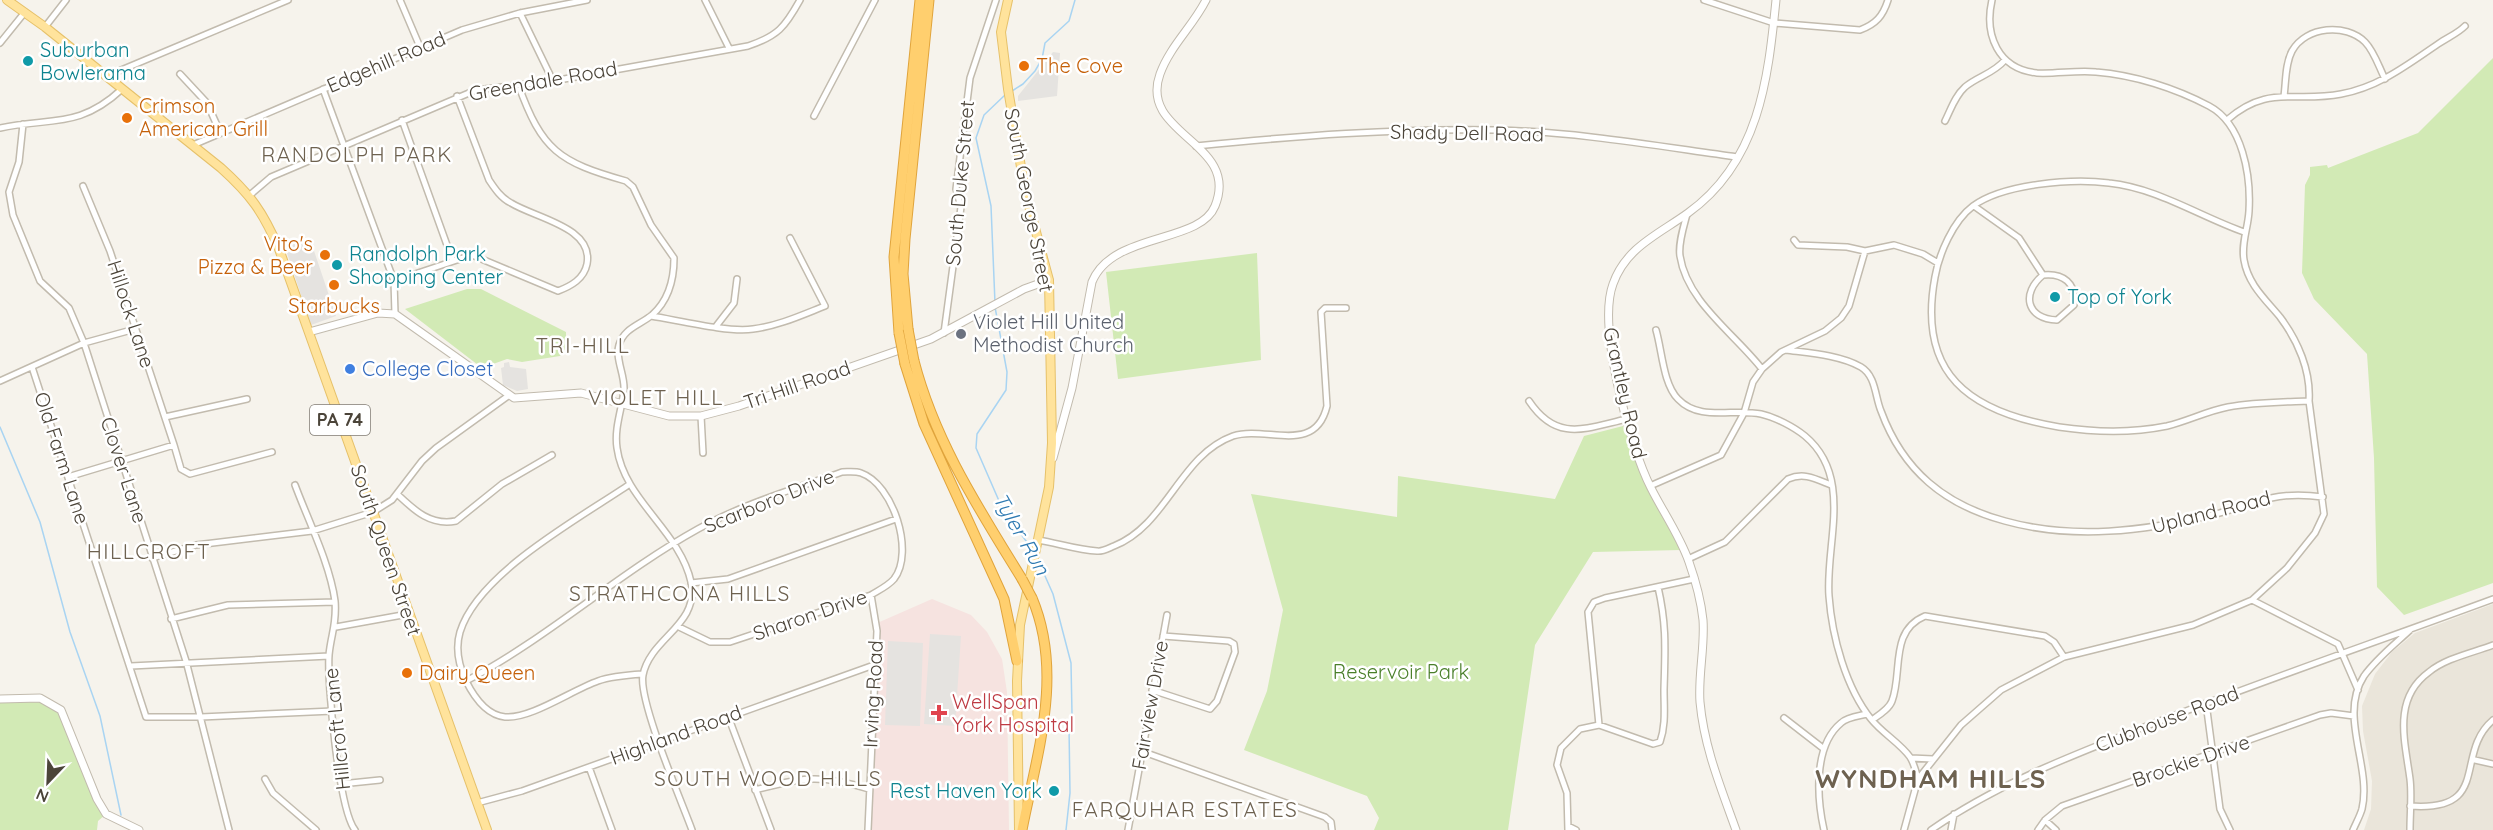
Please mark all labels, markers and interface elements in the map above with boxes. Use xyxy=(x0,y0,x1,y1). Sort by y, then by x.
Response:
street label: Edgehill Road xyxy=(323,25,449,98)
place label: Suburban Bowlerama xyxy=(40,37,146,85)
place label: The Cove xyxy=(1036,53,1123,78)
marker: Suburban Bowlerama xyxy=(21,54,35,68)
street label: Greendale Road xyxy=(467,55,619,106)
marker: The Cove xyxy=(1017,59,1031,73)
place label: Crimson American Grill xyxy=(139,93,268,141)
street label: South Duke Street xyxy=(940,99,979,267)
street label: South George Street xyxy=(999,106,1060,294)
marker: Crimson American Grill xyxy=(120,111,134,125)
street label: Shady Dell Road xyxy=(1390,119,1544,146)
district label: RANDOLPH PARK xyxy=(261,141,453,167)
place label: Vito's Pizza & Beer xyxy=(198,231,313,279)
place label: Randolph Park Shopping Center xyxy=(349,241,504,289)
marker: Vito's Pizza & Beer xyxy=(318,248,332,262)
street label: Hillock Lane xyxy=(102,257,161,371)
marker: Randolph Park Shopping Center xyxy=(330,258,344,272)
marker: Starbucks xyxy=(327,278,341,292)
place label: Top of York xyxy=(2067,284,2172,309)
marker: Top of York xyxy=(2048,290,2062,304)
place label: Starbucks xyxy=(288,293,380,318)
place label: Violet Hill United Methodist Church xyxy=(973,309,1134,357)
street label: Grantley Road xyxy=(1598,325,1653,461)
marker: Violet Hill United Methodist Church xyxy=(954,327,968,341)
district label: TRI-HILL xyxy=(536,332,630,358)
street label: Tri Hill Road xyxy=(740,355,854,414)
place label: College Closet xyxy=(362,356,493,381)
marker: College Closet xyxy=(343,362,357,376)
district label: VIOLET HILL xyxy=(588,384,724,410)
street label: Old Farm Lane xyxy=(29,389,96,527)
road number: PA 74 xyxy=(310,405,370,435)
street label: Clover Lane xyxy=(96,414,153,526)
street label: South Queen Street xyxy=(345,461,428,639)
street label: Scarboro Drive xyxy=(700,463,838,538)
street label: Upland Road xyxy=(2149,485,2273,538)
water label: Tyler Run xyxy=(988,488,1056,580)
district label: HILLCROFT xyxy=(87,538,211,564)
district label: STRATHCONA HILLS xyxy=(569,580,791,606)
street label: Sharon Drive xyxy=(749,583,870,646)
street label: Fairview Drive xyxy=(1126,638,1173,772)
street label: Irving Road xyxy=(857,640,888,748)
park label: Reservoir Park xyxy=(1333,659,1469,684)
place label: Dairy Queen xyxy=(419,660,535,685)
marker: Dairy Queen xyxy=(400,666,414,680)
street label: Hillcroft Lane xyxy=(318,667,355,791)
street label: Clubhouse Road xyxy=(2092,680,2242,757)
place label: WellSpan York Hospital xyxy=(952,689,1074,737)
street label: Highland Road xyxy=(607,699,745,770)
marker: WellSpan York Hospital xyxy=(930,704,948,722)
street label: Brockie Drive xyxy=(2129,729,2253,792)
north arrow xyxy=(18,752,78,812)
district label: WYNDHAM HILLS xyxy=(1815,762,2047,795)
district label: SOUTH WOOD HILLS xyxy=(654,765,882,791)
place label: Rest Haven York xyxy=(890,778,1042,803)
text: N xyxy=(33,784,51,807)
marker: Rest Haven York xyxy=(1047,784,1061,798)
district label: FARQUHAR ESTATES xyxy=(1072,796,1298,822)

